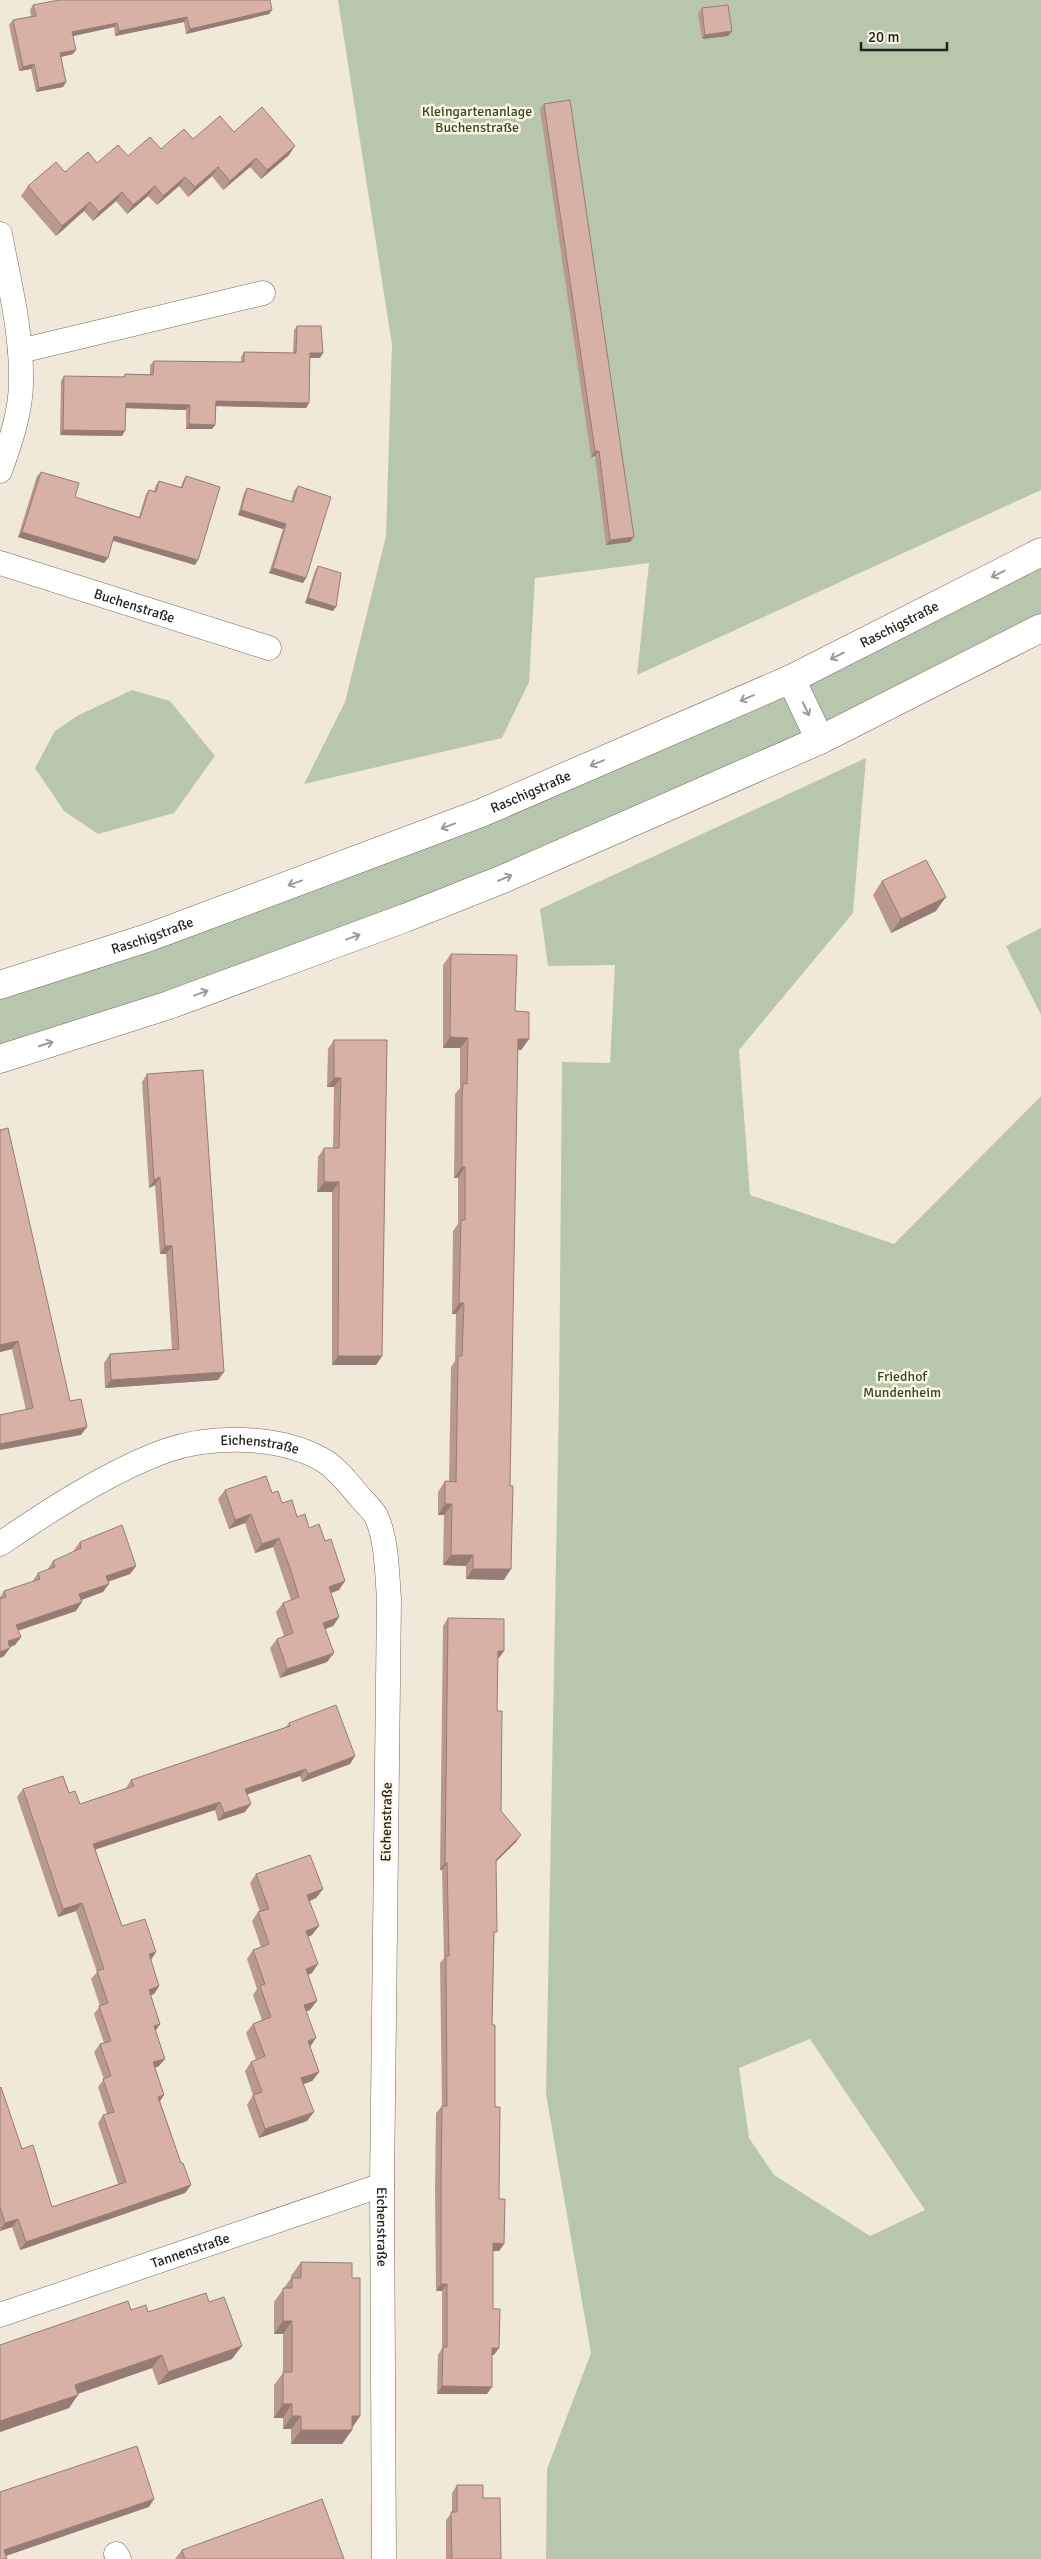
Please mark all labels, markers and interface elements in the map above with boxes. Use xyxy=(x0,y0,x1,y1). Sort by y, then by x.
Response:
scale bar xyxy=(861,20,947,52)
text: 20 m xyxy=(868,28,899,46)
park label: Kleingartenanlage Buchenstraße xyxy=(422,103,532,136)
one-way arrow xyxy=(990,569,1005,579)
street label: Buchenstraße xyxy=(92,585,177,627)
street label: Raschigstraße xyxy=(857,597,942,652)
one-way arrow xyxy=(830,651,845,661)
one-way arrow xyxy=(740,694,755,704)
one-way arrow xyxy=(801,702,811,717)
one-way arrow xyxy=(590,758,605,768)
street label: Raschigstraße xyxy=(488,767,574,817)
one-way arrow xyxy=(441,822,456,831)
one-way arrow xyxy=(497,873,512,882)
one-way arrow xyxy=(288,879,304,888)
street label: Raschigstraße xyxy=(109,913,196,958)
one-way arrow xyxy=(345,932,361,941)
one-way arrow xyxy=(192,988,208,997)
one-way arrow xyxy=(38,1039,54,1048)
park label: Friedhof Mundenheim xyxy=(863,1368,941,1401)
street label: Eichenstraße xyxy=(220,1432,301,1458)
street label: Eichenstraße xyxy=(377,1782,396,1862)
street label: Eichenstraße xyxy=(373,2187,390,2267)
street label: Tannenstraße xyxy=(149,2229,232,2272)

